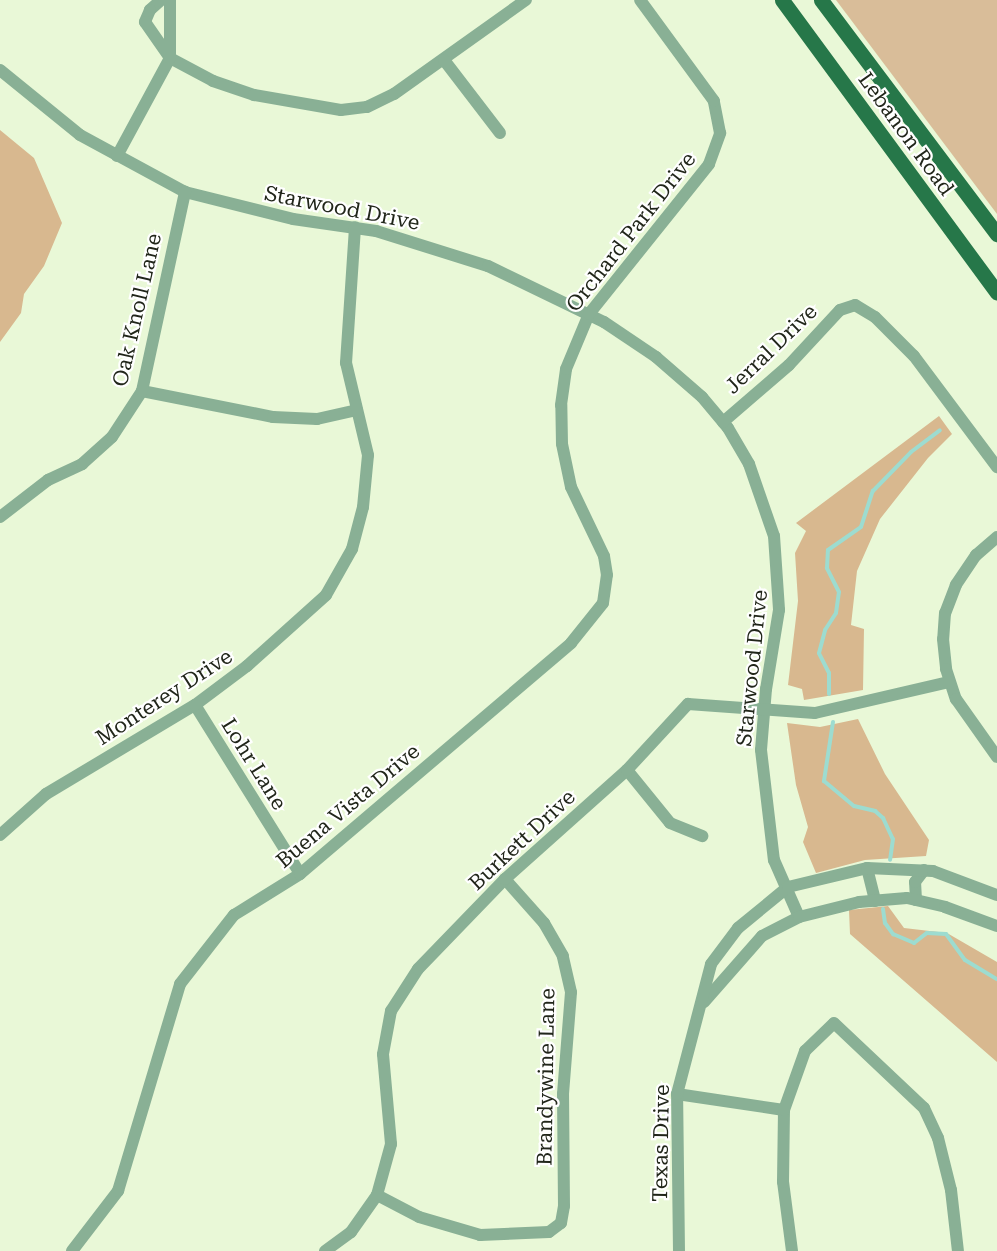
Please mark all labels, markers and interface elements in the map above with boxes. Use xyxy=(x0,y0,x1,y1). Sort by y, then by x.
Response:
street label: Lebanon Road xyxy=(853,68,959,200)
street label: Orchard Park Drive xyxy=(561,147,701,317)
street label: Starwood Drive xyxy=(262,181,422,235)
street label: Oak Knoll Lane xyxy=(107,231,167,389)
street label: Jerral Drive xyxy=(720,299,822,399)
street label: Starwood Drive xyxy=(731,588,773,748)
street label: Monterey Drive xyxy=(91,643,237,751)
street label: Lohr Lane xyxy=(216,714,292,814)
street label: Buena Vista Drive xyxy=(271,739,425,873)
street label: Burkett Drive xyxy=(464,784,580,896)
street label: Brandywine Lane xyxy=(532,988,560,1166)
street label: Texas Drive xyxy=(647,1084,675,1202)

